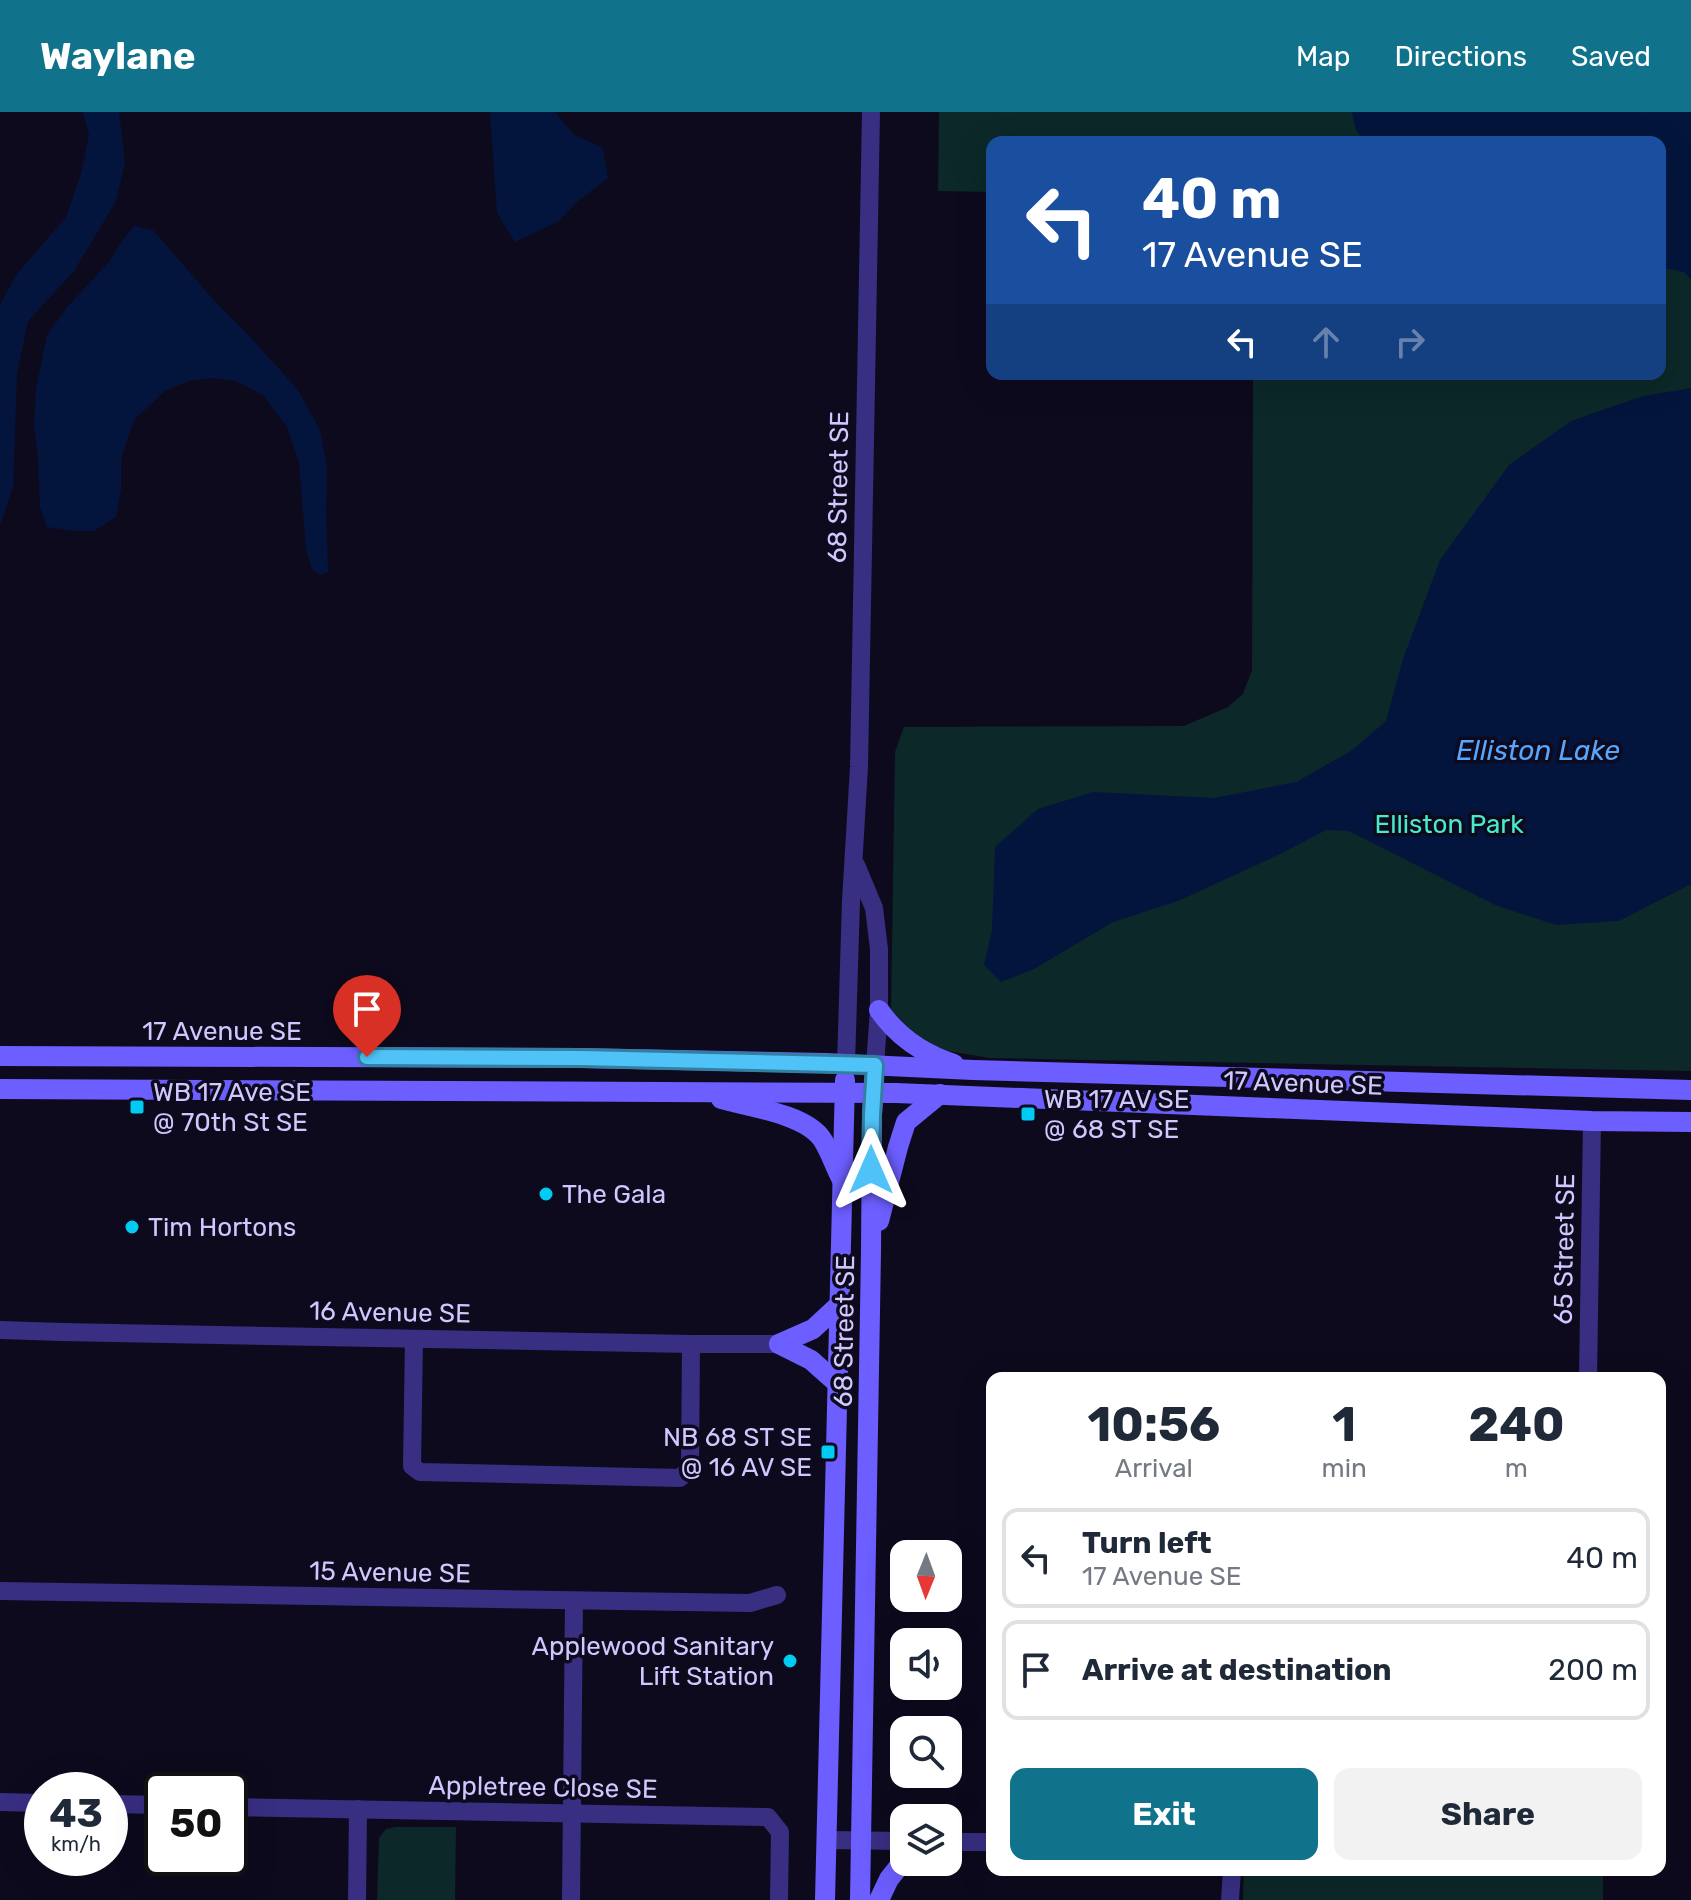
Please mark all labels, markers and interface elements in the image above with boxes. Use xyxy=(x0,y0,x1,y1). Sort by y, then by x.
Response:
text: Waylane xyxy=(40,33,196,79)
text: Map xyxy=(1296,40,1350,73)
text: Directions xyxy=(1394,40,1527,73)
text: Saved xyxy=(1571,40,1651,73)
text: 40 m xyxy=(1142,166,1282,232)
icon: left xyxy=(1010,168,1114,272)
text: 17 Avenue SE xyxy=(1142,233,1363,276)
icon: left xyxy=(1220,320,1264,364)
icon: ahead xyxy=(1304,320,1348,364)
icon: right xyxy=(1388,320,1432,364)
street label: 68 Street SE xyxy=(822,411,855,563)
water label: Elliston Lake xyxy=(1456,734,1620,767)
park label: Elliston Park xyxy=(1374,809,1524,840)
pin xyxy=(333,975,401,1057)
icon: arrive xyxy=(345,987,389,1031)
street label: 17 Avenue SE xyxy=(142,1016,302,1047)
street label: 17 Avenue SE xyxy=(1223,1065,1383,1102)
place label: WB 17 Ave SE @ 70th St SE xyxy=(153,1077,311,1138)
place label: WB 17 AV SE @ 68 ST SE xyxy=(1044,1084,1189,1145)
marker: WB 17 Ave SE @ 70th St SE xyxy=(128,1098,146,1116)
marker: WB 17 AV SE @ 68 ST SE xyxy=(1019,1105,1037,1123)
position arrow xyxy=(829,1128,913,1212)
street label: 65 Street SE xyxy=(1548,1173,1581,1325)
place label: The Gala xyxy=(562,1179,666,1210)
marker: The Gala xyxy=(537,1185,555,1203)
place label: Tim Hortons xyxy=(148,1212,296,1243)
marker: Tim Hortons xyxy=(123,1218,141,1236)
street label: 68 Street SE xyxy=(828,1255,861,1407)
street label: 16 Avenue SE xyxy=(309,1296,471,1329)
text: 10:56 xyxy=(1087,1396,1220,1453)
text: 1 xyxy=(1332,1396,1356,1453)
text: 240 xyxy=(1468,1396,1565,1453)
place label: NB 68 ST SE @ 16 AV SE xyxy=(663,1422,812,1483)
marker: NB 68 ST SE @ 16 AV SE xyxy=(819,1443,837,1461)
text: Arrival xyxy=(1115,1453,1193,1484)
text: min xyxy=(1322,1453,1367,1484)
text: m xyxy=(1505,1453,1528,1484)
text: Turn left xyxy=(1082,1525,1212,1561)
icon: left xyxy=(1014,1536,1058,1580)
north arrow xyxy=(890,1540,962,1612)
map controls xyxy=(890,1540,962,1876)
text: 40 m xyxy=(1566,1540,1638,1576)
street label: 15 Avenue SE xyxy=(309,1556,471,1589)
text: 17 Avenue SE xyxy=(1082,1561,1242,1592)
button: sound xyxy=(890,1628,962,1700)
place label: Applewood Sanitary Lift Station xyxy=(532,1631,774,1692)
icon: arrive xyxy=(1014,1648,1058,1692)
marker: Applewood Sanitary Lift Station xyxy=(781,1652,799,1670)
text: Arrive at destination xyxy=(1082,1652,1392,1688)
text: 200 m xyxy=(1548,1652,1638,1688)
button: search xyxy=(890,1716,962,1788)
button: Exit xyxy=(1010,1768,1318,1860)
button: Share xyxy=(1334,1768,1642,1860)
street label: Appletree Close SE xyxy=(428,1770,658,1805)
speed limit sign: 50 xyxy=(144,1772,248,1876)
text: 43 xyxy=(49,1790,103,1837)
button: layers xyxy=(890,1804,962,1876)
text: km/h xyxy=(51,1832,101,1856)

